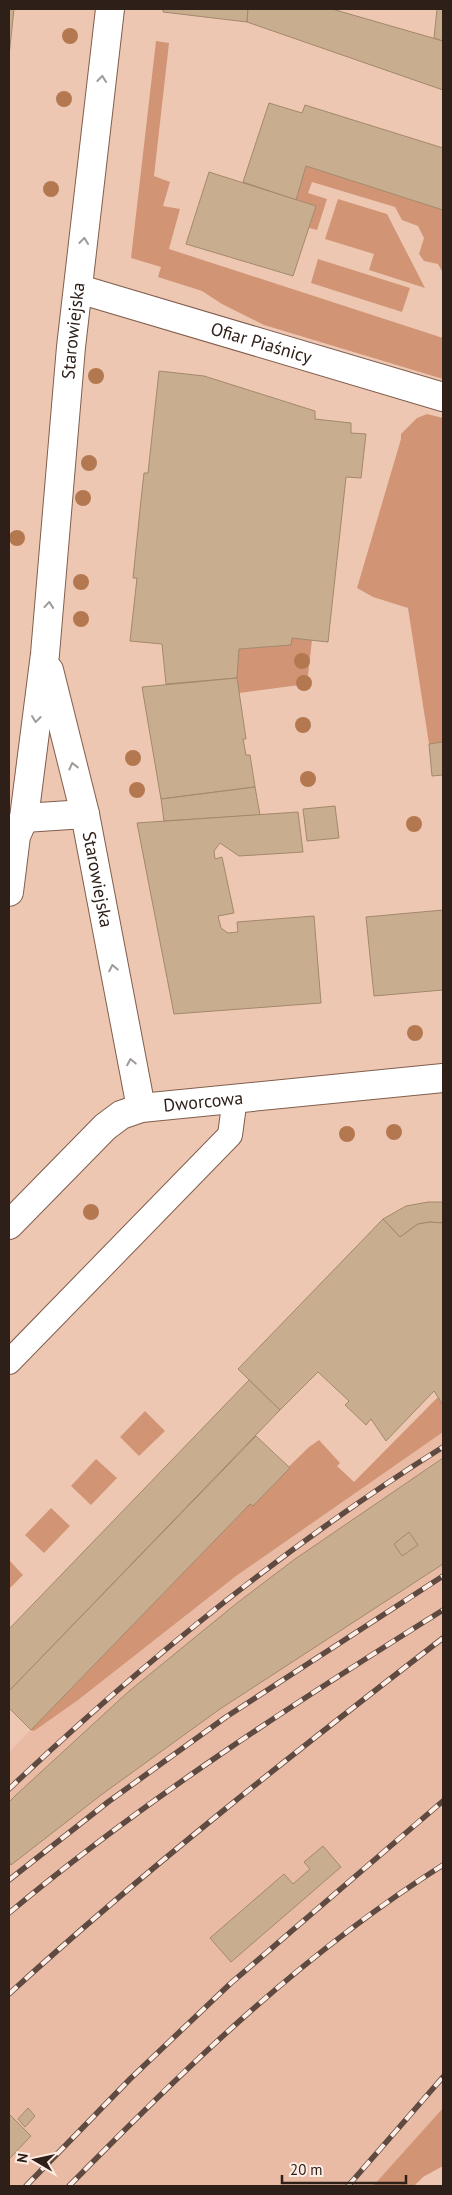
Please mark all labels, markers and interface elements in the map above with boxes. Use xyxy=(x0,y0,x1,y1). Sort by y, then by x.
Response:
one-way arrow xyxy=(96,75,107,83)
one-way arrow xyxy=(78,237,89,245)
street label: Starowiejska xyxy=(56,281,89,380)
street label: Ofiar Piaśnicy xyxy=(208,317,315,369)
one-way arrow xyxy=(43,601,54,609)
one-way arrow xyxy=(32,715,42,724)
one-way arrow xyxy=(68,762,79,771)
street label: Starowiejska xyxy=(78,829,118,929)
one-way arrow xyxy=(109,963,119,972)
one-way arrow xyxy=(127,1057,137,1066)
street label: Dworcowa xyxy=(162,1086,244,1117)
north arrow xyxy=(10,2135,60,2185)
text: N xyxy=(13,2152,32,2164)
scale bar xyxy=(282,2152,406,2184)
text: 20 m xyxy=(290,2160,323,2179)

